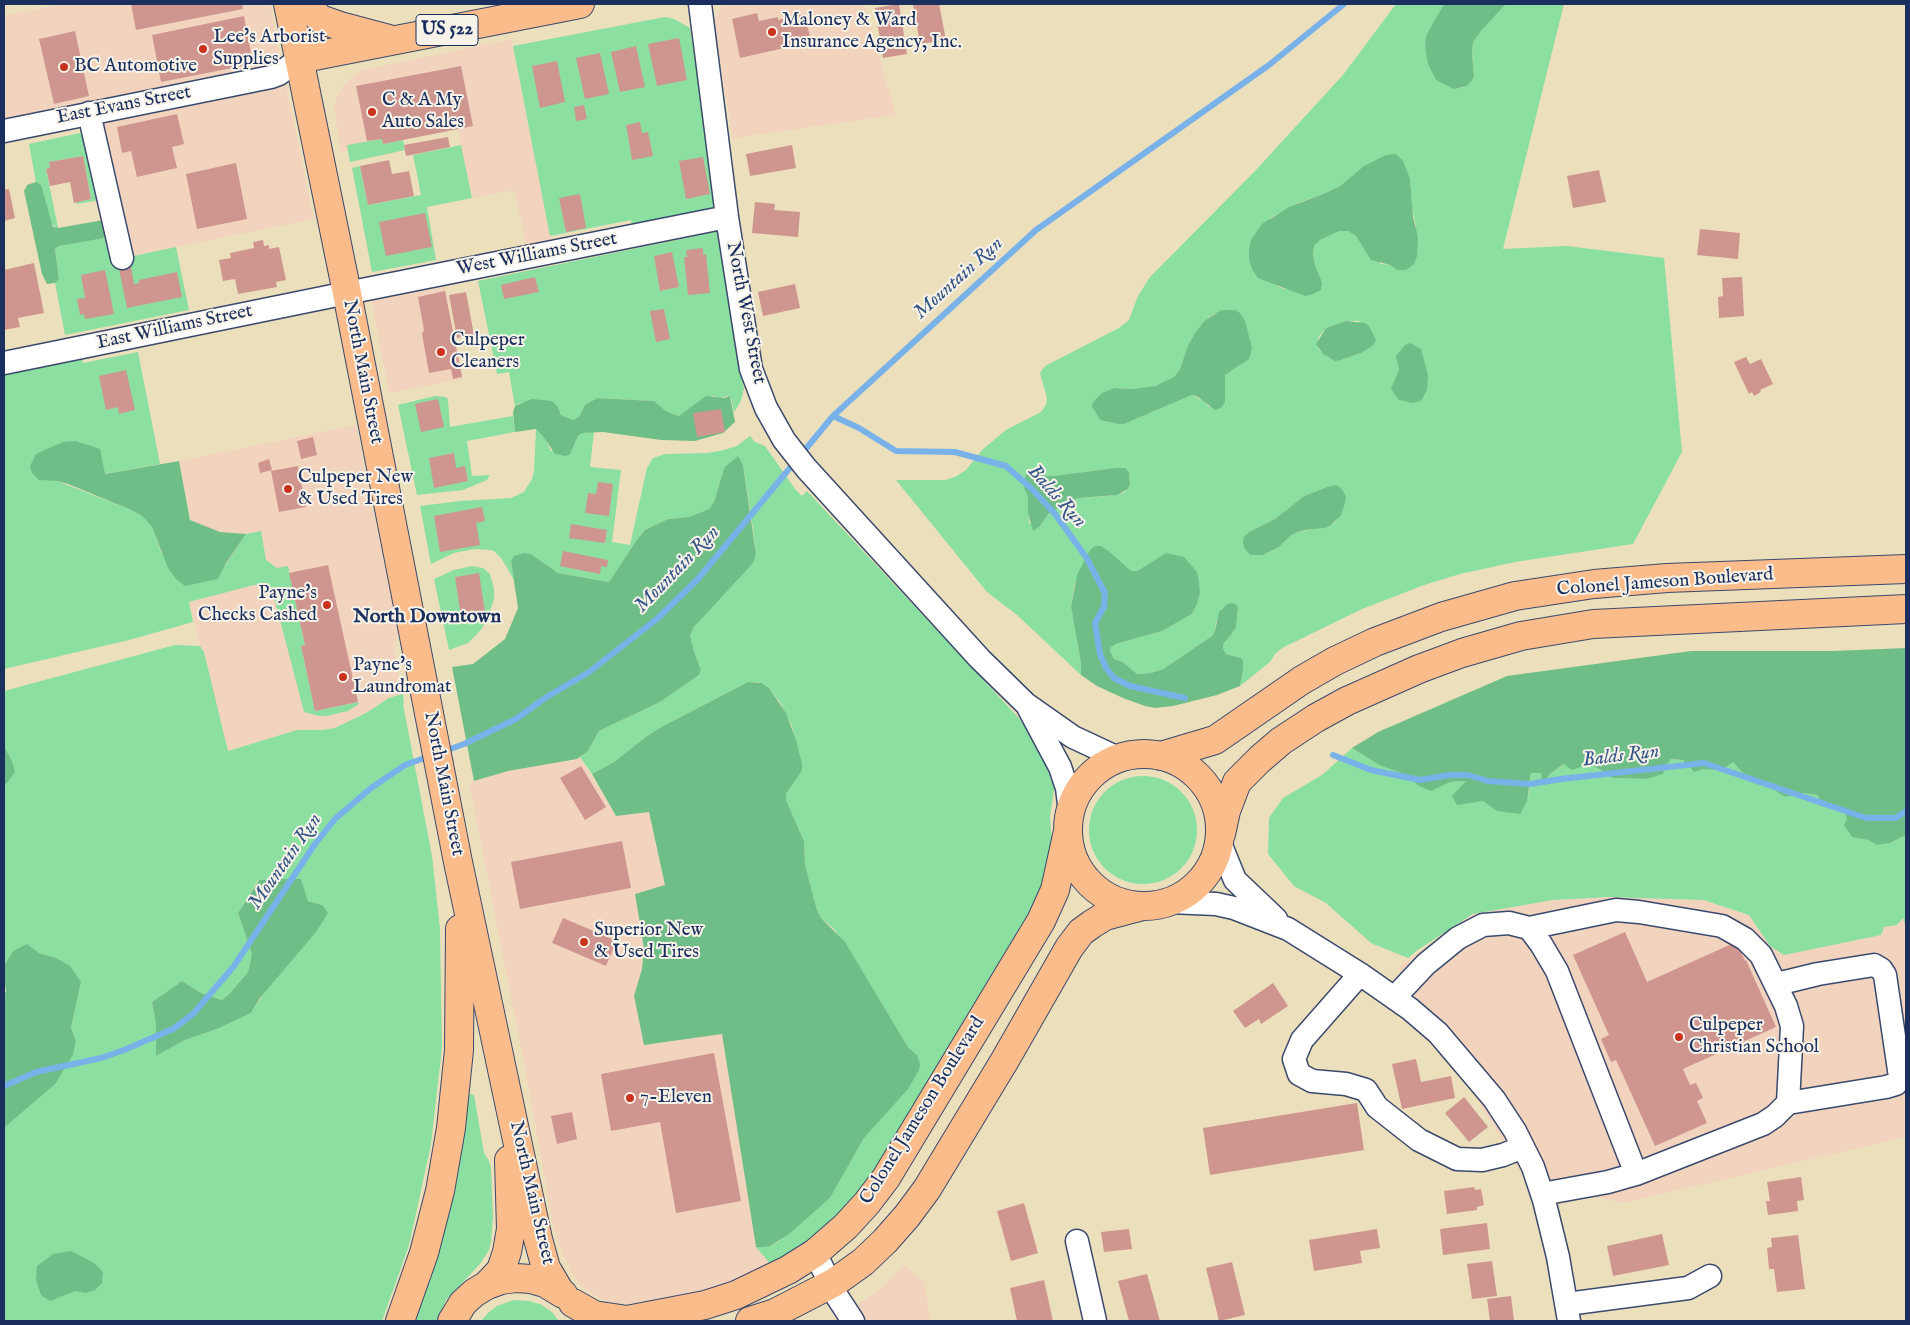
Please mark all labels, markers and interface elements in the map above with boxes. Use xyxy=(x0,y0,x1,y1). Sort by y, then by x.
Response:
place label: Maloney & Ward Insurance Agency, Inc. xyxy=(782,10,962,54)
road number: US 522 xyxy=(416,14,478,46)
marker: Maloney & Ward Insurance Agency, Inc. xyxy=(766,26,778,38)
place label: Lee's Arborist Supplies xyxy=(213,27,325,71)
marker: Lee's Arborist Supplies xyxy=(197,43,209,55)
place label: BC Automotive xyxy=(74,56,197,78)
marker: BC Automotive xyxy=(58,61,70,73)
street label: East Evans Street xyxy=(55,82,193,130)
place label: C & A My Auto Sales xyxy=(382,90,464,134)
marker: C & A My Auto Sales xyxy=(366,106,378,118)
street label: West Williams Street xyxy=(455,228,619,282)
water label: Mountain Run xyxy=(909,233,1009,325)
street label: North West Street xyxy=(720,240,770,386)
street label: North Main Street xyxy=(337,298,387,446)
street label: East Williams Street xyxy=(95,300,255,356)
place label: Culpeper Cleaners xyxy=(451,330,525,374)
marker: Culpeper Cleaners xyxy=(435,346,447,358)
water label: Balds Run xyxy=(1021,460,1091,534)
place label: Culpeper New & Used Tires xyxy=(298,467,413,511)
marker: Culpeper New & Used Tires xyxy=(282,483,294,495)
water label: Mountain Run xyxy=(630,521,726,619)
street label: Colonel Jameson Boulevard xyxy=(1556,564,1774,602)
place label: Payne's Checks Cashed xyxy=(198,583,317,627)
marker: Payne's Checks Cashed xyxy=(321,599,333,611)
district label: North Downtown xyxy=(353,606,501,630)
place label: Payne's Laundromat xyxy=(353,655,451,699)
marker: Payne's Laundromat xyxy=(337,671,349,683)
street label: North Main Street xyxy=(418,710,468,858)
water label: Balds Run xyxy=(1581,740,1661,774)
water label: Mountain Run xyxy=(244,809,328,915)
place label: Superior New & Used Tires xyxy=(594,920,703,964)
marker: Superior New & Used Tires xyxy=(578,936,590,948)
street label: Colonel Jameson Boulevard xyxy=(856,1013,990,1209)
place label: Culpeper Christian School xyxy=(1689,1015,1819,1059)
marker: Culpeper Christian School xyxy=(1673,1031,1685,1043)
place label: 7-Eleven xyxy=(640,1087,712,1109)
marker: 7-Eleven xyxy=(624,1092,636,1104)
street label: North Main Street xyxy=(503,1119,559,1267)

